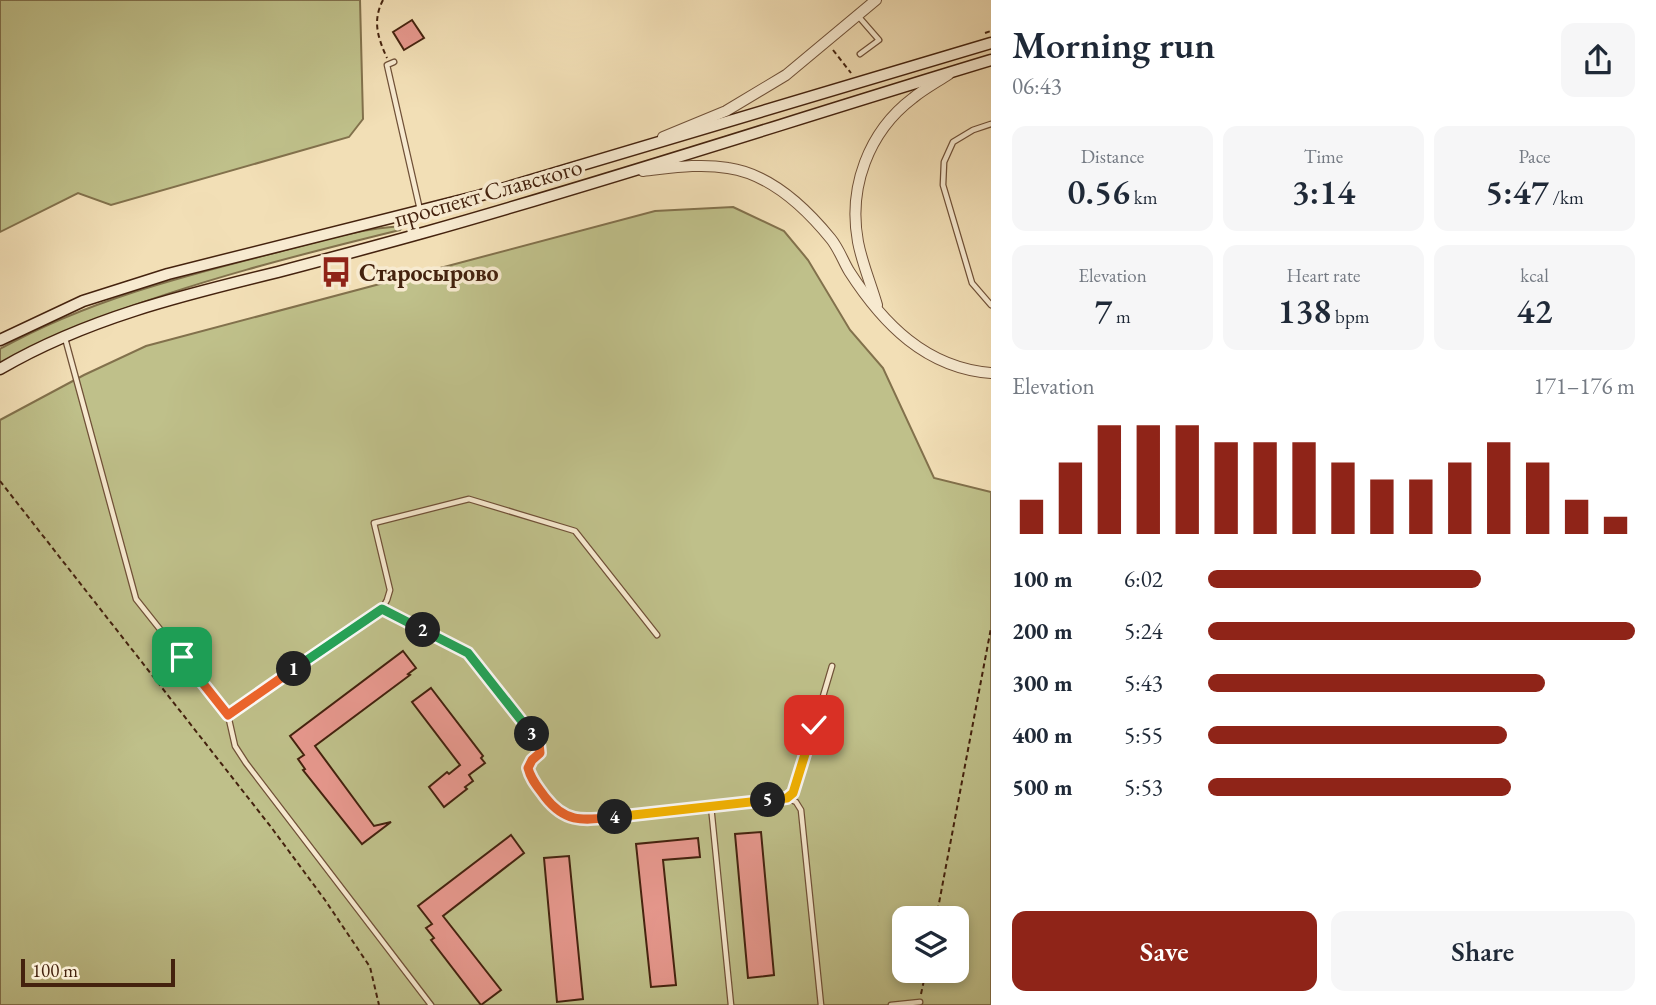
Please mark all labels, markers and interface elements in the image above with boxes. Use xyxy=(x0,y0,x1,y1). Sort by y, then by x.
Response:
text: Morning run xyxy=(1012,20,1215,69)
button: share xyxy=(1561,23,1635,97)
text: 06:43 xyxy=(1012,71,1062,101)
text: Distance xyxy=(1081,144,1144,169)
text: Time xyxy=(1304,144,1343,169)
text: Pace xyxy=(1519,144,1550,169)
street label: проспект Славского xyxy=(390,150,586,234)
text: 0.56 xyxy=(1068,169,1130,214)
text: 3:14 xyxy=(1292,169,1355,214)
text: 5:47 xyxy=(1485,169,1549,214)
text: km xyxy=(1130,185,1157,210)
text: /km xyxy=(1549,185,1584,210)
bus stop icon: Старосырово xyxy=(319,255,353,289)
place label: Старосырово xyxy=(359,257,499,288)
text: Elevation xyxy=(1078,263,1147,288)
text: Heart rate xyxy=(1287,263,1360,288)
text: kcal xyxy=(1520,263,1549,288)
text: 7 xyxy=(1094,288,1112,333)
text: 138 xyxy=(1277,288,1331,333)
text: 42 xyxy=(1517,288,1552,333)
text: m xyxy=(1112,304,1131,329)
text: bpm xyxy=(1331,304,1370,329)
text: Elevation xyxy=(1012,371,1095,401)
text: 171–176 m xyxy=(1534,371,1635,401)
text: 100 m xyxy=(1012,564,1073,594)
text: 6:02 xyxy=(1124,564,1163,594)
pin: 2 xyxy=(406,612,440,648)
text: 200 m xyxy=(1012,616,1073,646)
text: 5:24 xyxy=(1124,616,1163,646)
text: 2 xyxy=(417,617,428,642)
pin xyxy=(152,627,212,687)
icon: arrive xyxy=(163,638,201,676)
pin: 1 xyxy=(276,652,312,686)
text: 1 xyxy=(288,656,299,681)
text: 300 m xyxy=(1012,668,1073,698)
text: 5:43 xyxy=(1124,668,1163,698)
pin xyxy=(784,695,844,755)
icon: check xyxy=(795,706,833,744)
pin: 3 xyxy=(514,716,550,752)
text: 400 m xyxy=(1012,720,1073,750)
text: 5:55 xyxy=(1124,720,1163,750)
text: 3 xyxy=(526,721,537,746)
text: 500 m xyxy=(1012,772,1073,802)
text: 5:53 xyxy=(1124,772,1163,802)
pin: 5 xyxy=(750,782,786,818)
text: 5 xyxy=(762,787,773,812)
pin: 4 xyxy=(598,800,632,834)
text: 4 xyxy=(609,804,620,829)
map controls xyxy=(892,906,969,983)
button: layers xyxy=(892,906,969,983)
button: Save xyxy=(1012,911,1317,991)
button: Share xyxy=(1331,911,1635,991)
scale bar xyxy=(21,956,175,988)
text: 100 m xyxy=(32,958,78,983)

